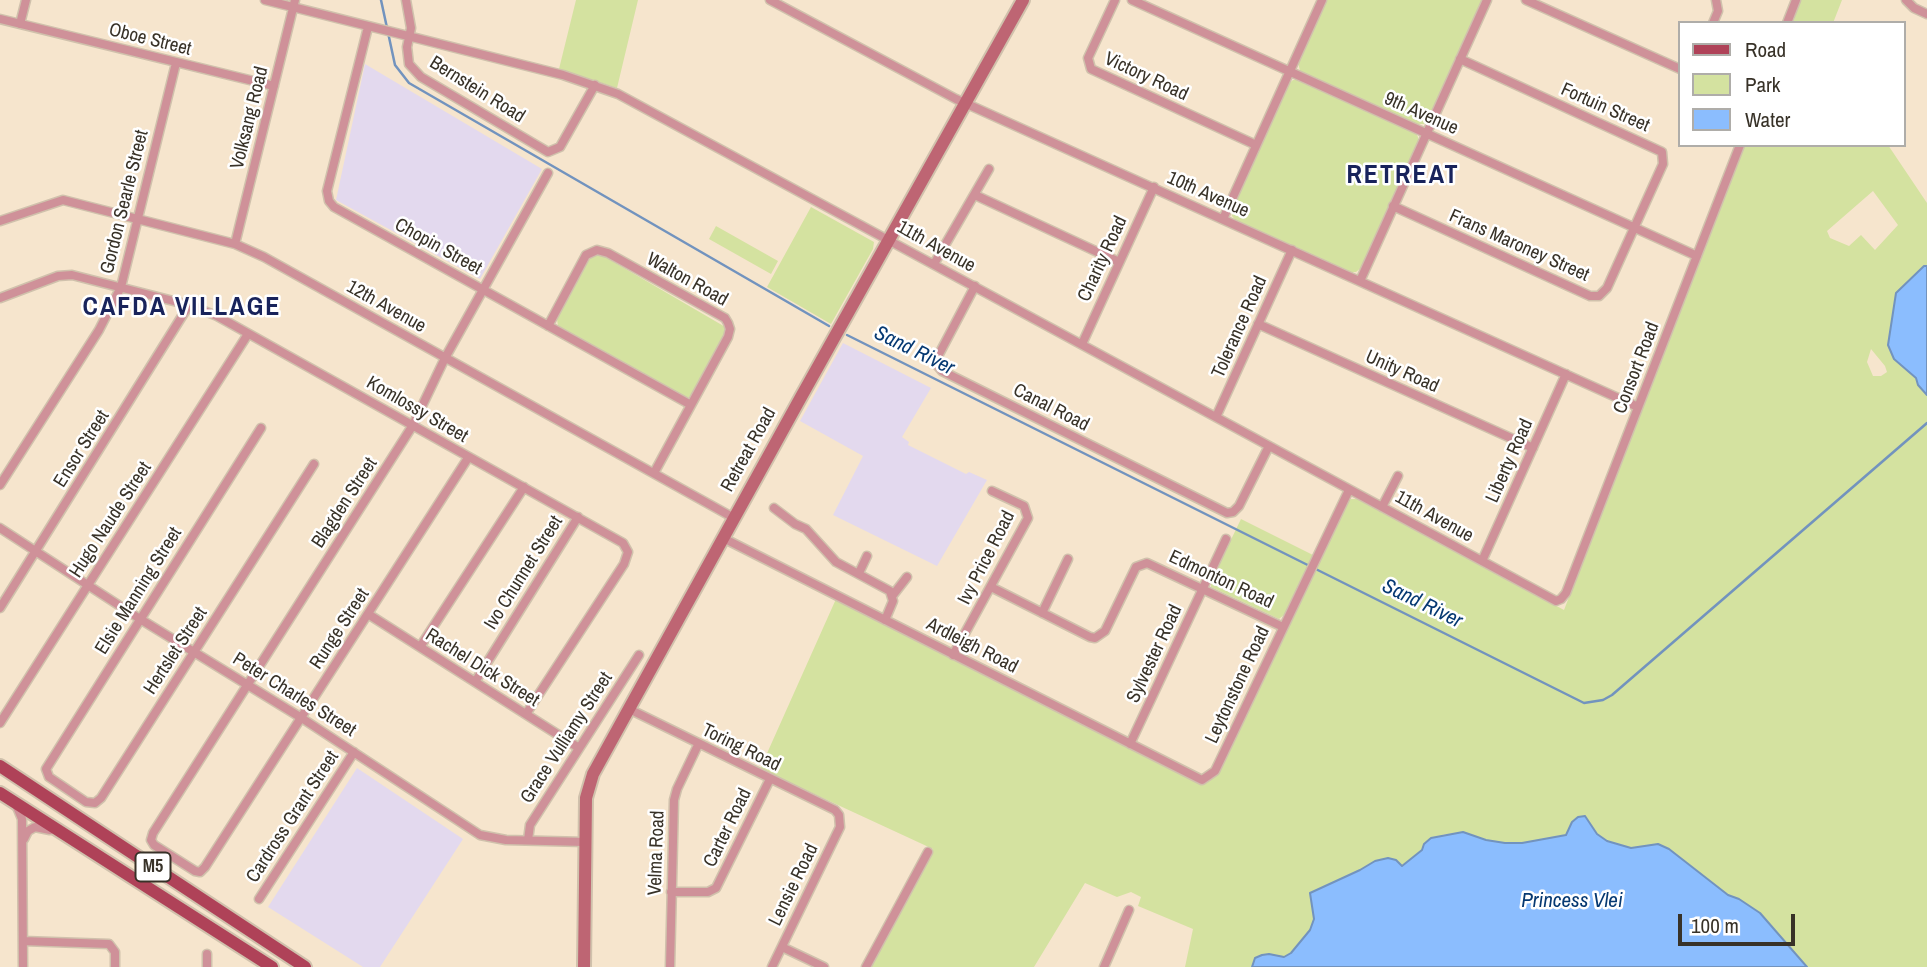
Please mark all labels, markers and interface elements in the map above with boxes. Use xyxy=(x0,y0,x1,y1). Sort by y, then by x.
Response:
street label: Oboe Street xyxy=(106,19,194,61)
legend xyxy=(1678,21,1906,147)
text: Road xyxy=(1745,35,1786,64)
street label: Victory Road xyxy=(1100,48,1192,106)
street label: Bernstein Road xyxy=(425,52,529,128)
street label: Volksang Road xyxy=(226,64,274,172)
text: Park xyxy=(1745,70,1780,99)
street label: Fortuin Street xyxy=(1557,78,1653,138)
street label: 9th Avenue xyxy=(1380,88,1462,140)
text: Water xyxy=(1745,105,1790,134)
street label: Gordon Searle Street xyxy=(96,128,154,276)
district label: RETREAT xyxy=(1347,160,1459,192)
street label: 10th Avenue xyxy=(1164,167,1252,223)
street label: Frans Maroney Street xyxy=(1446,205,1592,287)
street label: Charity Road xyxy=(1073,213,1133,305)
street label: Chopin Street xyxy=(390,214,486,280)
street label: 11th Avenue xyxy=(893,216,979,278)
street label: Walton Road xyxy=(642,248,732,312)
street label: Tolerance Road xyxy=(1207,273,1273,381)
street label: 12th Avenue xyxy=(342,276,430,338)
district label: CAFDA VILLAGE xyxy=(84,292,280,324)
street label: Consort Road xyxy=(1609,319,1665,417)
water label: Sand River xyxy=(870,321,958,381)
street label: Unity Road xyxy=(1362,346,1442,398)
street label: Komlossy Street xyxy=(362,372,472,448)
street label: Canal Road xyxy=(1009,379,1093,437)
street label: Retreat Road xyxy=(717,404,781,496)
street label: Ensor Street xyxy=(49,406,115,492)
street label: Liberty Road xyxy=(1481,416,1539,506)
street label: Blagden Street xyxy=(307,454,383,552)
street label: Hugo Naude Street xyxy=(65,458,157,582)
street label: 11th Avenue xyxy=(1391,486,1477,548)
street label: Ivy Price Road xyxy=(954,507,1020,609)
street label: Ivo Chunnet Street xyxy=(480,512,568,634)
street label: Elsie Manning Street xyxy=(91,523,187,659)
street label: Edmonton Road xyxy=(1165,546,1277,614)
water label: Sand River xyxy=(1378,574,1466,634)
street label: Runge Street xyxy=(305,584,375,674)
street label: Sylvester Road xyxy=(1122,601,1188,707)
street label: Hertslet Street xyxy=(139,603,213,699)
street label: Ardleigh Road xyxy=(922,613,1022,679)
street label: Leytonstone Road xyxy=(1201,623,1275,747)
street label: Rachel Dick Street xyxy=(421,624,543,712)
street label: Peter Charles Street xyxy=(228,648,360,742)
street label: Grace Vulliamy Street xyxy=(516,668,618,808)
street label: Toring Road xyxy=(698,719,784,777)
street label: Cardross Grant Street xyxy=(242,747,344,887)
street label: Carter Road xyxy=(699,785,757,871)
street label: Velma Road xyxy=(644,810,670,896)
street label: Lensie Road xyxy=(764,840,824,930)
road number: M5 xyxy=(136,852,170,882)
water label: Princess Vlei xyxy=(1521,888,1623,914)
scale bar xyxy=(1682,900,1799,944)
text: 100 m xyxy=(1691,911,1739,940)

